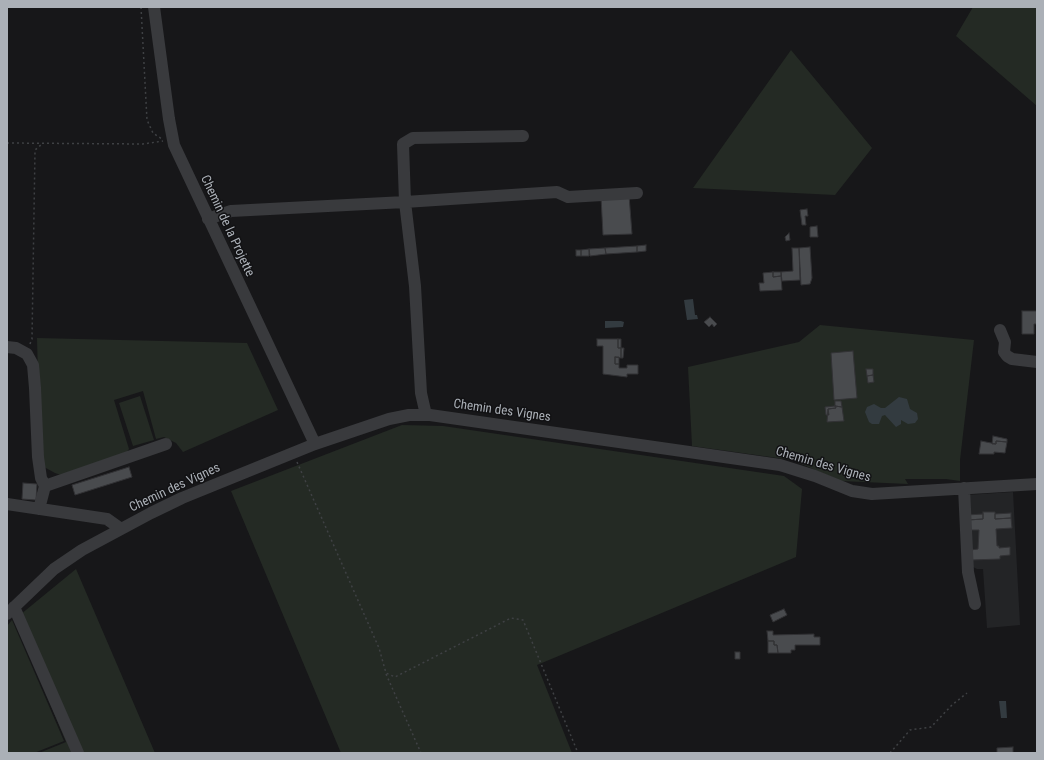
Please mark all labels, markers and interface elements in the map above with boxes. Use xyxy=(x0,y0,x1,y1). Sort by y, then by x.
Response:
street label: Chemin de la Projette xyxy=(197,173,257,279)
street label: Chemin des Vignes xyxy=(452,396,552,426)
street label: Chemin des Vignes xyxy=(774,444,872,486)
street label: Chemin des Vignes xyxy=(127,460,223,516)

